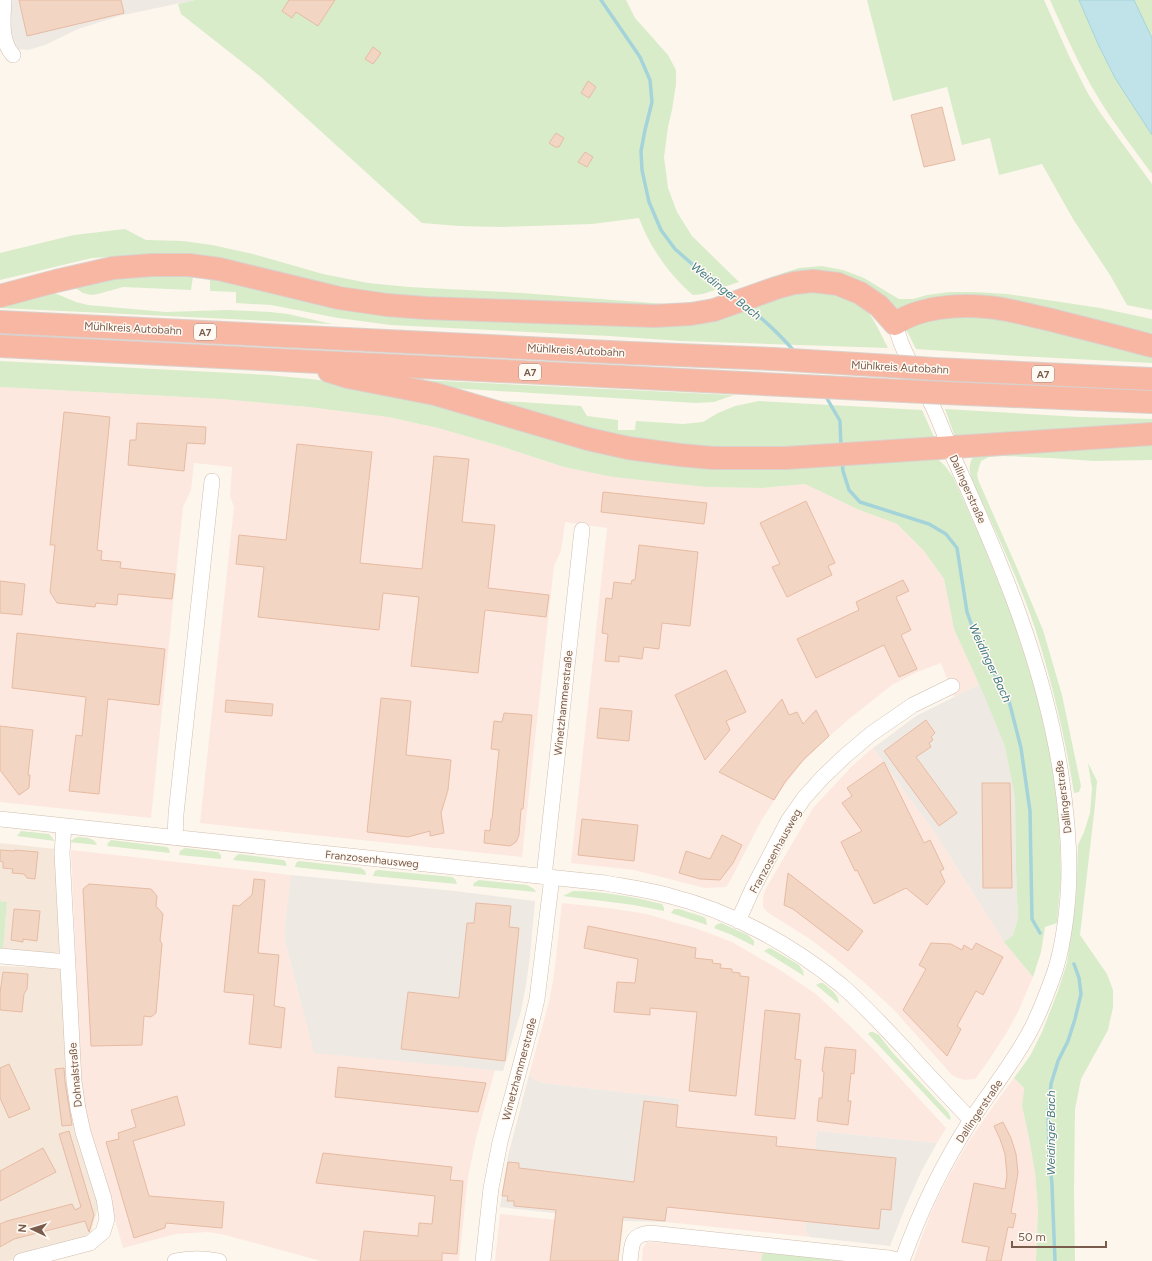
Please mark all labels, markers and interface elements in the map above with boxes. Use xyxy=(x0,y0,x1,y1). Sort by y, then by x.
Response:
water label: Weidinger Bach xyxy=(688,259,764,323)
street label: Mühlkreis Autobahn xyxy=(84,319,182,338)
road number: A7 xyxy=(194,324,216,340)
street label: Mühlkreis Autobahn xyxy=(527,341,625,360)
street label: Mühlkreis Autobahn xyxy=(851,358,949,377)
road number: A7 xyxy=(519,364,541,380)
road number: A7 xyxy=(1032,366,1054,382)
street label: Dallingerstraße xyxy=(947,453,988,526)
water label: Weidinger Bach xyxy=(966,621,1014,705)
street label: Winetzhammerstraße xyxy=(552,650,575,756)
street label: Dallingerstraße xyxy=(1053,760,1074,834)
street label: Franzosenhausweg xyxy=(747,807,804,896)
street label: Franzosenhausweg xyxy=(324,848,420,871)
street label: Winetzhammerstraße xyxy=(500,1016,539,1122)
street label: Dohnalstraße xyxy=(66,1042,85,1108)
street label: Dallingerstraße xyxy=(953,1077,1005,1145)
water label: Weidinger Bach xyxy=(1044,1090,1058,1176)
north arrow xyxy=(12,1209,52,1249)
scale bar xyxy=(1012,1223,1106,1249)
text: N xyxy=(16,1224,29,1233)
text: 50 m xyxy=(1018,1230,1046,1244)

